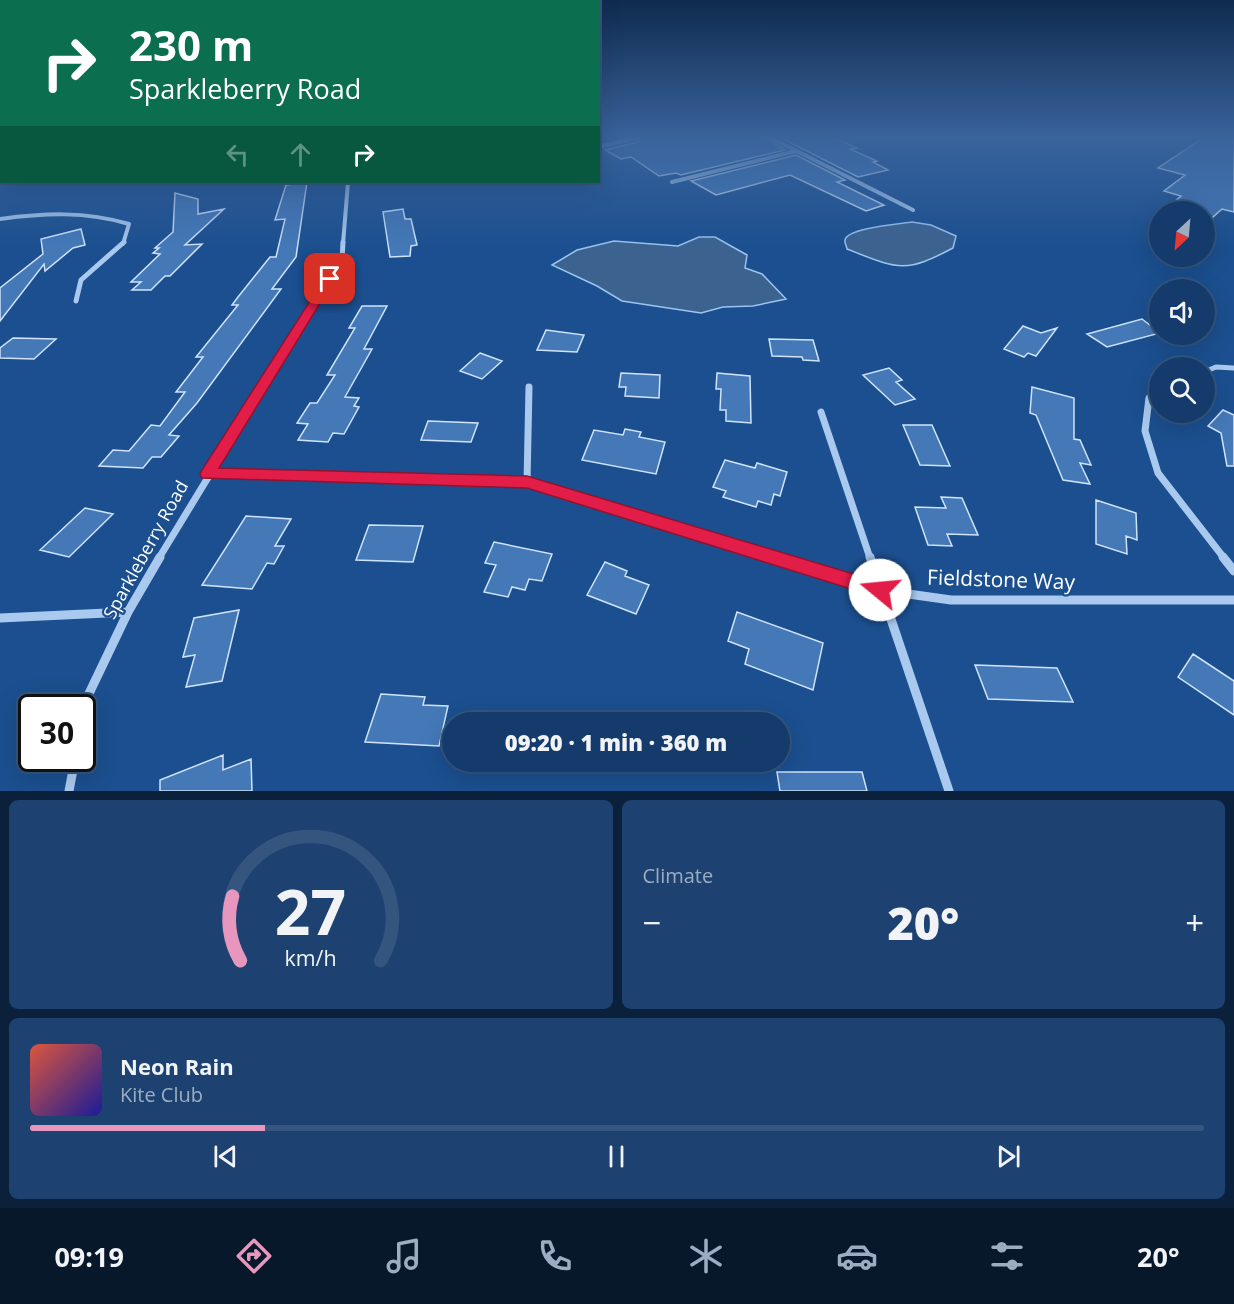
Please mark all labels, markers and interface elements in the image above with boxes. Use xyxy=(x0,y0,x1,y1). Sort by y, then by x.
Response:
text: 230 m xyxy=(129,16,253,73)
icon: right xyxy=(30,24,108,102)
text: Sparkleberry Road xyxy=(129,70,361,107)
icon: left xyxy=(221,138,254,171)
icon: ahead xyxy=(284,138,317,171)
icon: right xyxy=(347,138,380,171)
north arrow xyxy=(1149,201,1215,267)
map controls xyxy=(1149,201,1215,423)
pin xyxy=(304,253,355,304)
icon: arrive xyxy=(313,262,346,295)
button: sound xyxy=(1149,279,1215,345)
button: search xyxy=(1149,357,1215,423)
street label: Sparkleberry Road xyxy=(97,476,193,623)
position arrow xyxy=(848,558,912,622)
street label: Fieldstone Way xyxy=(927,562,1076,596)
speed limit sign: 30 xyxy=(18,694,96,772)
text: 09:20 · 1 min · 360 m xyxy=(505,727,727,757)
text: Climate xyxy=(643,862,713,889)
text: 27 xyxy=(275,868,346,953)
text: 20° xyxy=(887,892,959,953)
text: − xyxy=(643,900,661,945)
text: + xyxy=(1185,900,1204,945)
text: km/h xyxy=(285,944,337,973)
text: Neon Rain xyxy=(120,1051,234,1081)
text: Kite Club xyxy=(120,1081,203,1108)
icon: previous xyxy=(209,1140,242,1173)
icon: pause xyxy=(600,1140,633,1173)
icon: next xyxy=(992,1140,1025,1173)
icon: directions xyxy=(233,1235,275,1277)
icon: music xyxy=(383,1235,425,1277)
icon: phone xyxy=(534,1235,576,1277)
icon: climate xyxy=(685,1235,727,1277)
icon: car xyxy=(836,1235,878,1277)
icon: filters xyxy=(986,1235,1028,1277)
text: 09:19 xyxy=(54,1238,124,1275)
text: 20° xyxy=(1137,1238,1180,1275)

